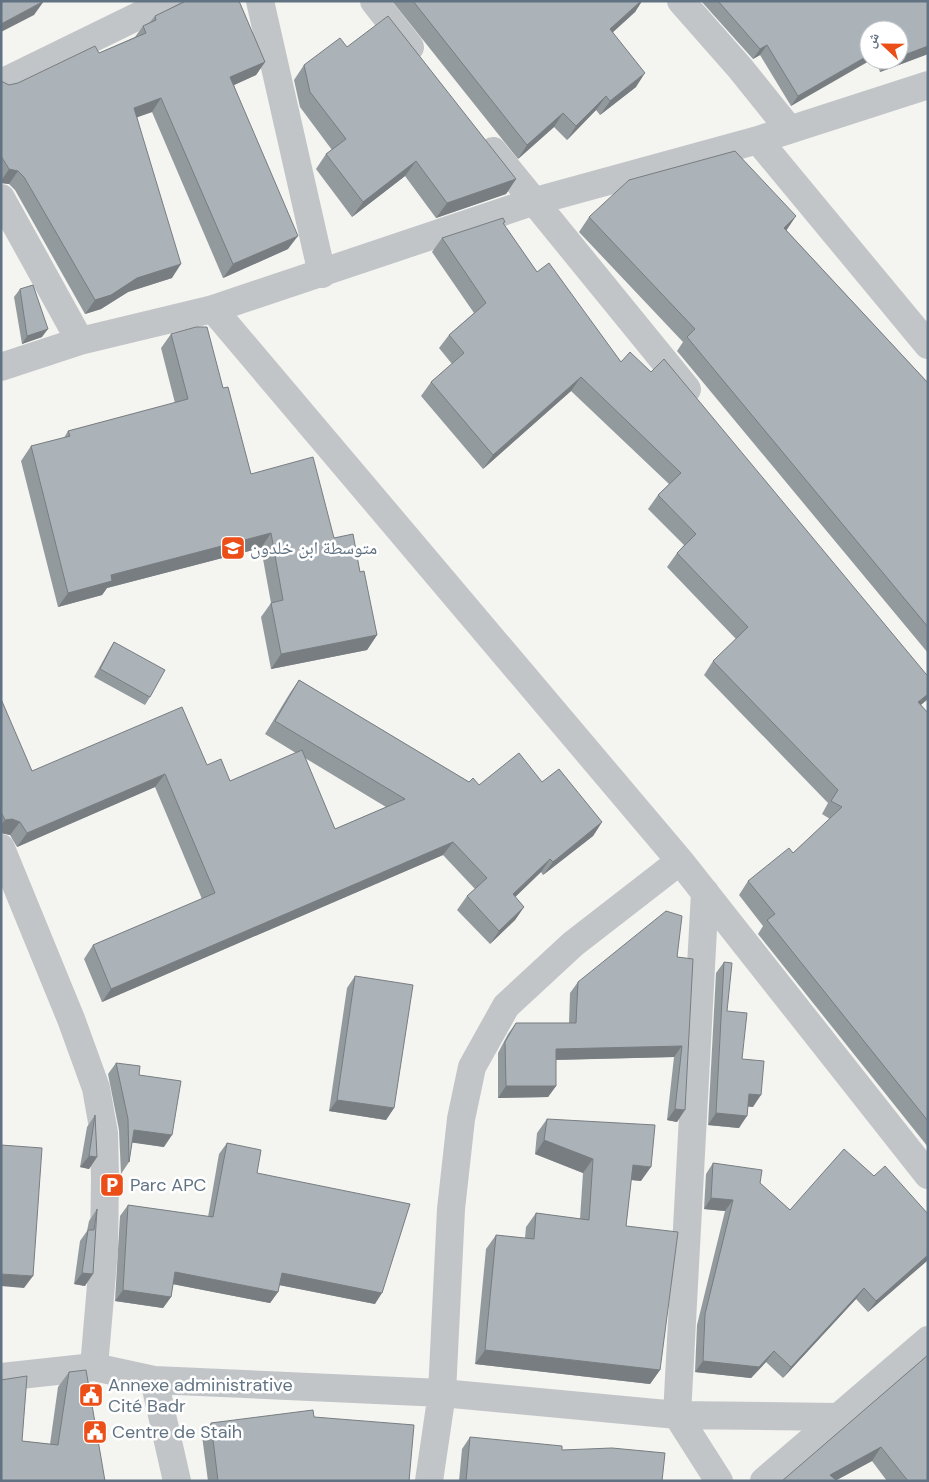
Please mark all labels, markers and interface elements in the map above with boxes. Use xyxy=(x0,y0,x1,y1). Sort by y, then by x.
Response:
north arrow xyxy=(859,20,909,70)
text: ش xyxy=(861,30,883,50)
school or university icon: متوسطة ابن خلدون xyxy=(220,535,246,561)
place label: متوسطة ابن خلدون xyxy=(250,536,377,560)
parking icon: Parc APC xyxy=(99,1172,125,1198)
place label: Parc APC xyxy=(130,1173,207,1197)
place label: Annexe administrative Cité Badr xyxy=(108,1373,293,1418)
public building icon: Annexe administrative Cité Badr xyxy=(78,1382,104,1408)
public building icon: Centre de Staih xyxy=(82,1419,108,1445)
place label: Centre de Staih xyxy=(112,1420,242,1444)

